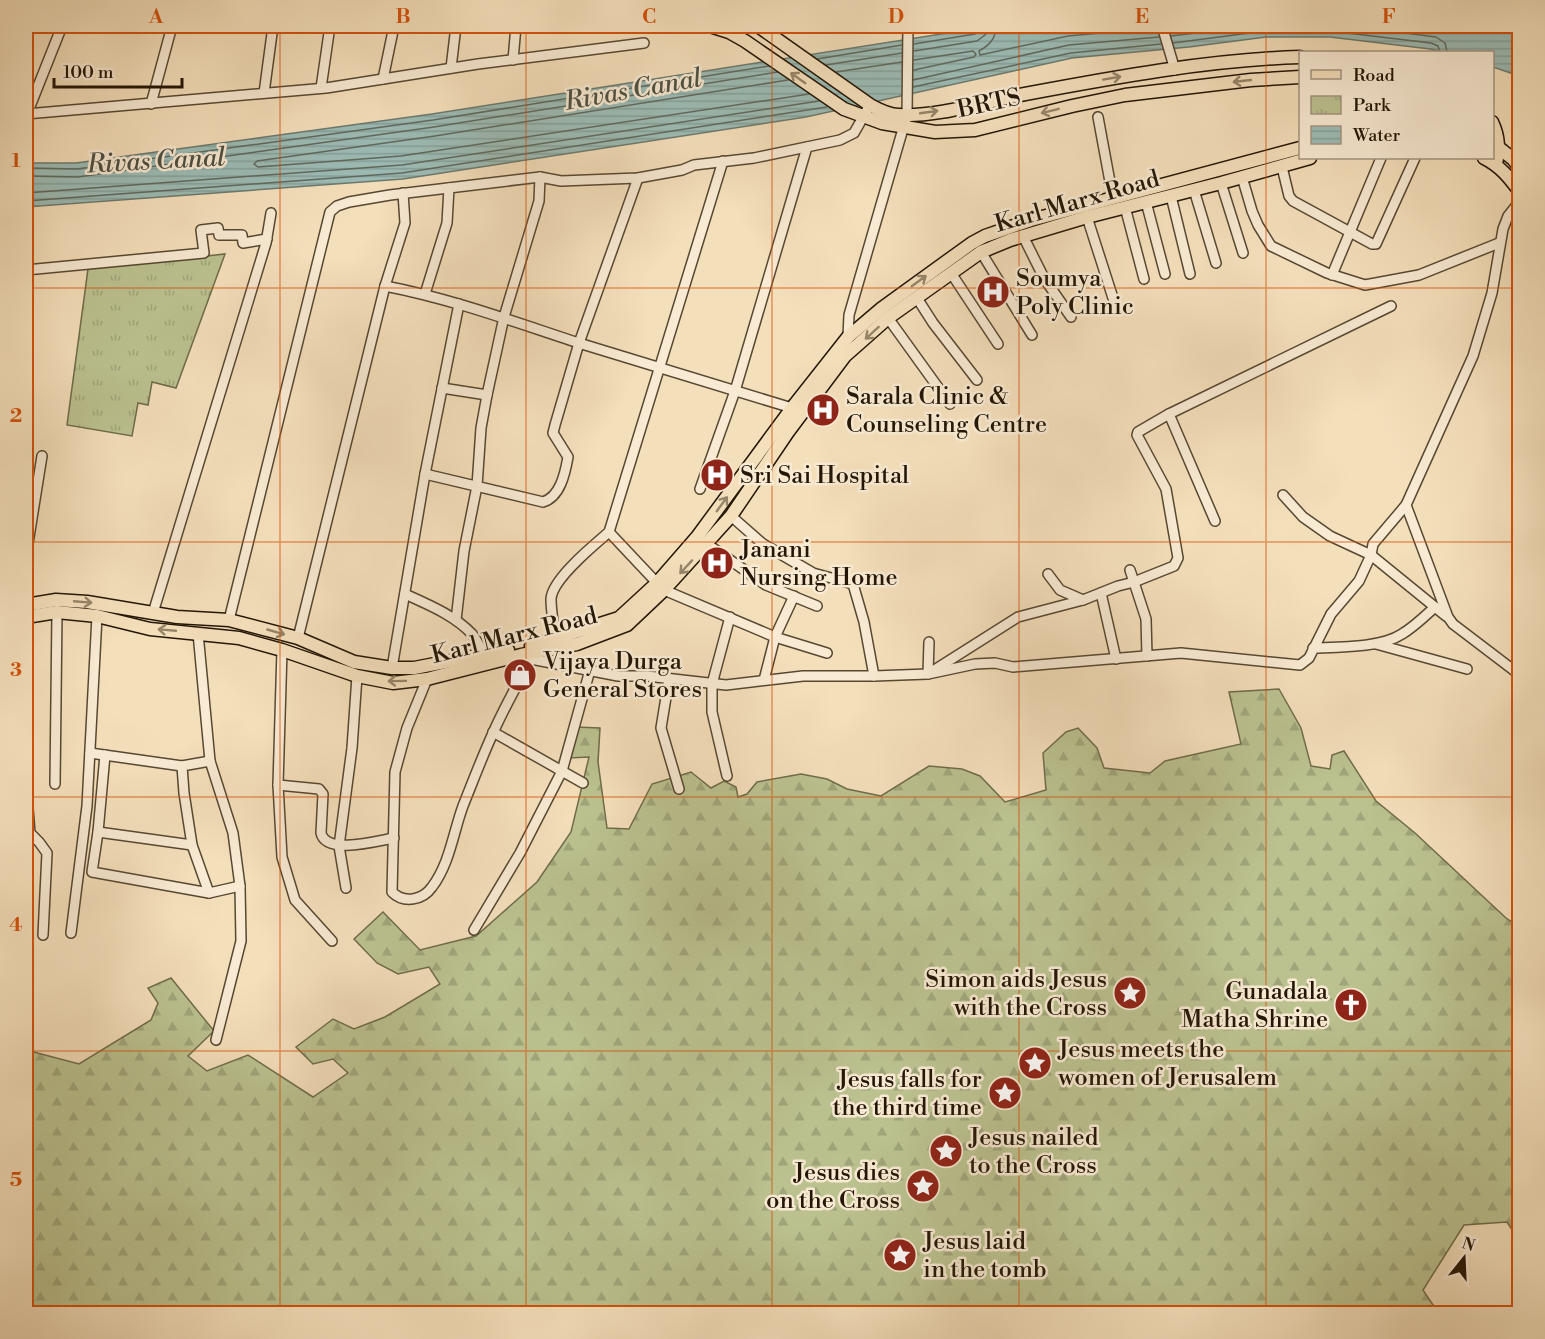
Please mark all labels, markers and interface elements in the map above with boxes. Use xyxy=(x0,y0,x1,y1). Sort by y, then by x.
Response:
text: A xyxy=(148,5,164,30)
text: B xyxy=(395,5,411,30)
text: C xyxy=(642,5,656,30)
text: D xyxy=(888,5,904,30)
text: E xyxy=(1135,5,1149,30)
text: F xyxy=(1382,5,1396,30)
scale bar xyxy=(54,51,182,89)
legend xyxy=(1299,51,1494,159)
text: 100 m xyxy=(63,61,114,84)
water label: Rivas Canal xyxy=(561,62,705,118)
text: Road xyxy=(1353,64,1396,87)
one-way arrow xyxy=(790,72,806,84)
one-way arrow xyxy=(1101,72,1121,83)
one-way arrow xyxy=(1233,76,1253,87)
street label: BRTS xyxy=(954,83,1024,126)
text: Park xyxy=(1353,94,1392,117)
one-way arrow xyxy=(1041,106,1060,118)
one-way arrow xyxy=(919,107,939,118)
text: Water xyxy=(1352,124,1401,147)
water label: Rivas Canal xyxy=(85,141,227,181)
text: 1 xyxy=(11,149,21,174)
street label: Karl Marx Road xyxy=(991,164,1163,240)
place label: Soumya Poly Clinic xyxy=(1016,264,1134,322)
hospital icon: Soumya Poly Clinic xyxy=(975,274,1011,310)
one-way arrow xyxy=(911,275,927,287)
one-way arrow xyxy=(865,326,880,340)
place label: Sarala Clinic & Counseling Centre xyxy=(846,382,1047,440)
hospital icon: Sarala Clinic & Counseling Centre xyxy=(805,392,841,428)
text: 2 xyxy=(10,404,22,429)
hospital icon: Sri Sai Hospital xyxy=(699,457,735,493)
place label: Sri Sai Hospital xyxy=(740,461,909,491)
one-way arrow xyxy=(716,497,728,513)
place label: Janani Nursing Home xyxy=(739,535,898,593)
hospital icon: Janani Nursing Home xyxy=(699,545,735,581)
one-way arrow xyxy=(679,559,693,574)
one-way arrow xyxy=(73,597,93,608)
street label: Karl Marx Road xyxy=(428,601,601,671)
one-way arrow xyxy=(157,624,177,635)
one-way arrow xyxy=(266,627,285,638)
place label: Vijaya Durga General Stores xyxy=(542,647,702,705)
shop icon: Vijaya Durga General Stores xyxy=(502,657,538,693)
text: 3 xyxy=(10,658,22,683)
one-way arrow xyxy=(387,675,407,687)
text: 4 xyxy=(9,913,23,938)
place label: Simon aids Jesus with the Cross xyxy=(925,965,1107,1023)
place icon: Simon aids Jesus with the Cross xyxy=(1112,975,1148,1011)
place label: Gunadala Matha Shrine xyxy=(1181,977,1329,1035)
church icon: Gunadala Matha Shrine xyxy=(1333,987,1369,1023)
place label: Jesus meets the women of Jerusalem xyxy=(1057,1035,1277,1093)
place icon: Jesus meets the women of Jerusalem xyxy=(1017,1045,1053,1081)
place label: Jesus falls for the third time xyxy=(833,1065,982,1123)
place icon: Jesus falls for the third time xyxy=(987,1075,1023,1111)
place label: Jesus nailed to the Cross xyxy=(968,1123,1099,1181)
place icon: Jesus nailed to the Cross xyxy=(928,1133,964,1169)
place label: Jesus dies on the Cross xyxy=(766,1158,900,1216)
text: 5 xyxy=(10,1168,22,1193)
place icon: Jesus dies on the Cross xyxy=(905,1168,941,1204)
place label: Jesus laid in the tomb xyxy=(922,1227,1047,1285)
north arrow xyxy=(1434,1228,1494,1288)
text: N xyxy=(1459,1233,1478,1256)
place icon: Jesus laid in the tomb xyxy=(882,1237,918,1273)

